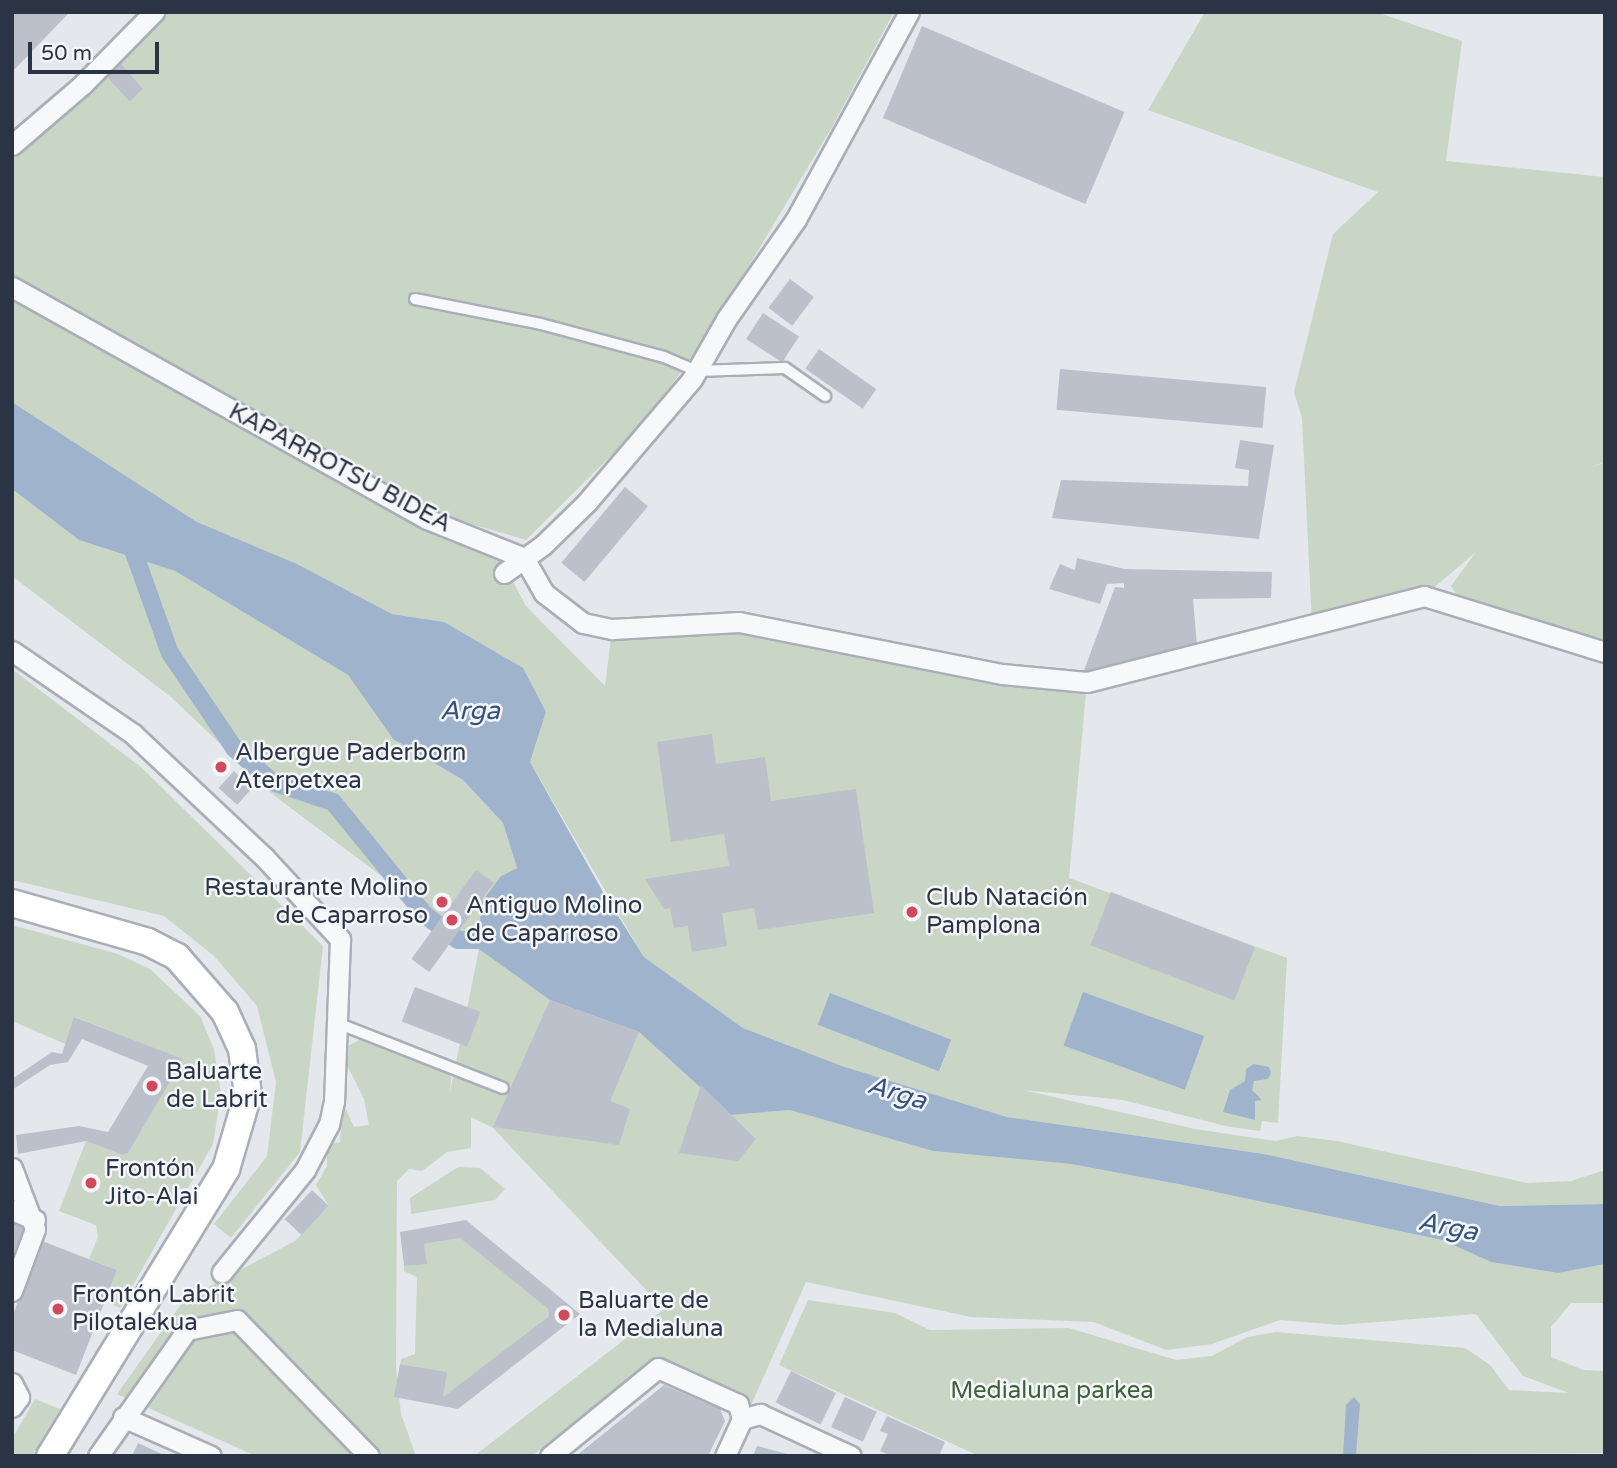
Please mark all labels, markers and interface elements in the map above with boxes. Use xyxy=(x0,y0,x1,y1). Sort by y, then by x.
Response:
scale bar xyxy=(32,28,163,72)
text: 50 m xyxy=(41,41,92,66)
street label: KAPARROTSU BIDEA xyxy=(224,397,456,539)
water label: Arga xyxy=(440,695,500,727)
place label: Albergue Paderborn Aterpetxea xyxy=(235,739,466,795)
marker: Albergue Paderborn Aterpetxea xyxy=(213,759,229,775)
place label: Restaurante Molino de Caparroso xyxy=(204,874,428,930)
place label: Club Natación Pamplona xyxy=(926,884,1088,940)
place label: Antiguo Molino de Caparroso xyxy=(466,892,642,948)
marker: Restaurante Molino de Caparroso xyxy=(434,894,450,910)
marker: Club Natación Pamplona xyxy=(904,904,920,920)
marker: Antiguo Molino de Caparroso xyxy=(444,912,460,928)
place label: Baluarte de Labrit xyxy=(166,1058,268,1114)
water label: Arga xyxy=(864,1069,930,1117)
marker: Baluarte de Labrit xyxy=(144,1078,160,1094)
place label: Frontón Jito-Alai xyxy=(105,1155,198,1211)
marker: Frontón Jito-Alai xyxy=(83,1175,99,1191)
water label: Arga xyxy=(1416,1206,1480,1248)
place label: Frontón Labrit Pilotalekua xyxy=(72,1281,235,1337)
place label: Baluarte de la Medialuna xyxy=(578,1287,723,1343)
marker: Frontón Labrit Pilotalekua xyxy=(50,1301,66,1317)
marker: Baluarte de la Medialuna xyxy=(556,1307,572,1323)
park label: Medialuna parkea xyxy=(950,1377,1154,1405)

